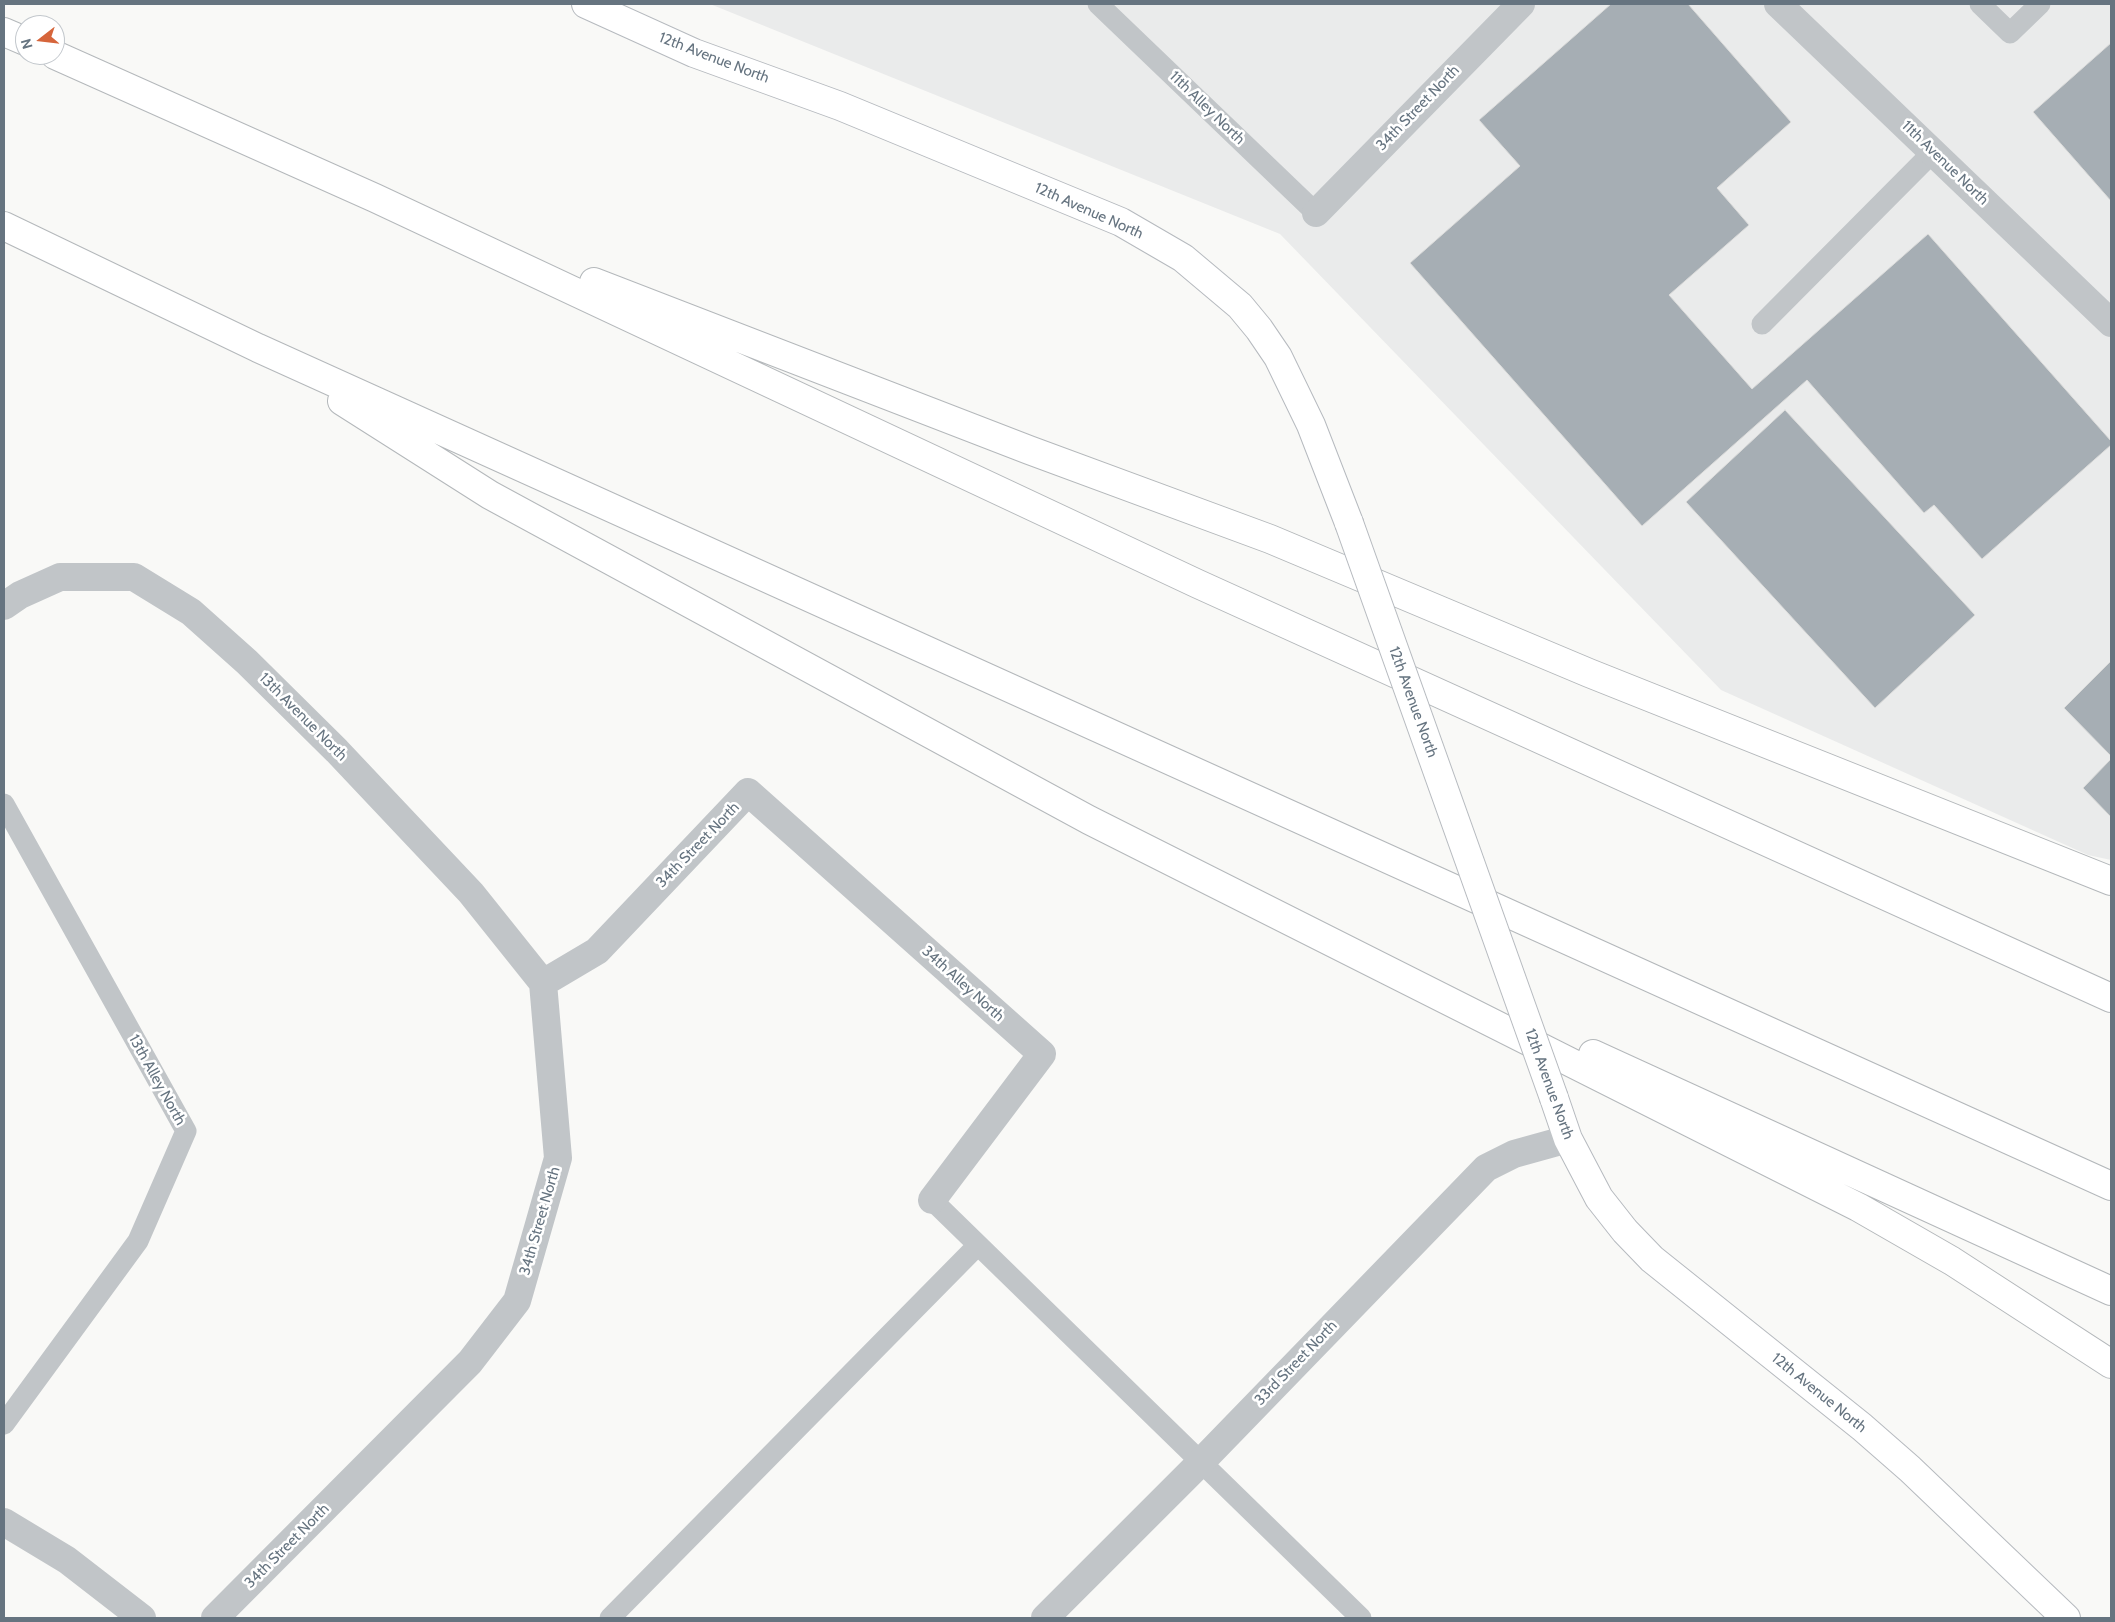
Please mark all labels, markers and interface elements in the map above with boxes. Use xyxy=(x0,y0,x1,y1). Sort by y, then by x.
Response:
north arrow xyxy=(15,15,65,65)
street label: 12th Avenue North xyxy=(656,29,772,87)
text: N xyxy=(17,37,37,51)
street label: 34th Street North xyxy=(1373,62,1463,154)
street label: 11th Alley North xyxy=(1166,68,1248,148)
street label: 11th Avenue North xyxy=(1898,117,1992,209)
street label: 12th Avenue North xyxy=(1032,179,1146,243)
street label: 12th Avenue North xyxy=(1385,644,1441,760)
street label: 13th Avenue North xyxy=(255,669,351,765)
street label: 34th Street North xyxy=(653,799,743,891)
street label: 34th Alley North xyxy=(918,942,1008,1026)
street label: 12th Avenue North xyxy=(1521,1026,1577,1142)
street label: 13th Alley North xyxy=(125,1032,189,1128)
street label: 34th Street North xyxy=(516,1165,564,1277)
street label: 33rd Street North xyxy=(1251,1317,1341,1409)
street label: 12th Avenue North xyxy=(1768,1349,1870,1437)
street label: 34th Street North xyxy=(241,1500,333,1592)

